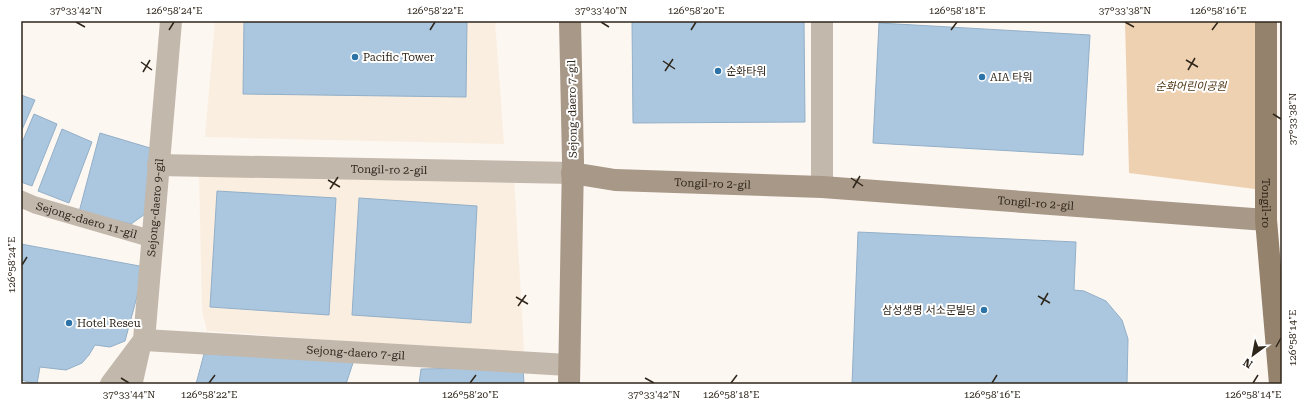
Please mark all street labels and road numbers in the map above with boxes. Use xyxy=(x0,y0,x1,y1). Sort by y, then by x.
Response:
street label: Sejong-daero 7-gil xyxy=(565,59,580,158)
street label: Sejong-daero 9-gil xyxy=(145,157,166,257)
street label: Tongil-ro 2-gil xyxy=(350,163,428,177)
street label: Tongil-ro 2-gil xyxy=(674,176,752,192)
street label: Tongil-ro xyxy=(1259,178,1273,229)
street label: Tongil-ro 2-gil xyxy=(997,194,1075,213)
street label: Sejong-daero 11-gil xyxy=(34,200,139,241)
street label: Sejong-daero 7-gil xyxy=(306,344,406,362)

